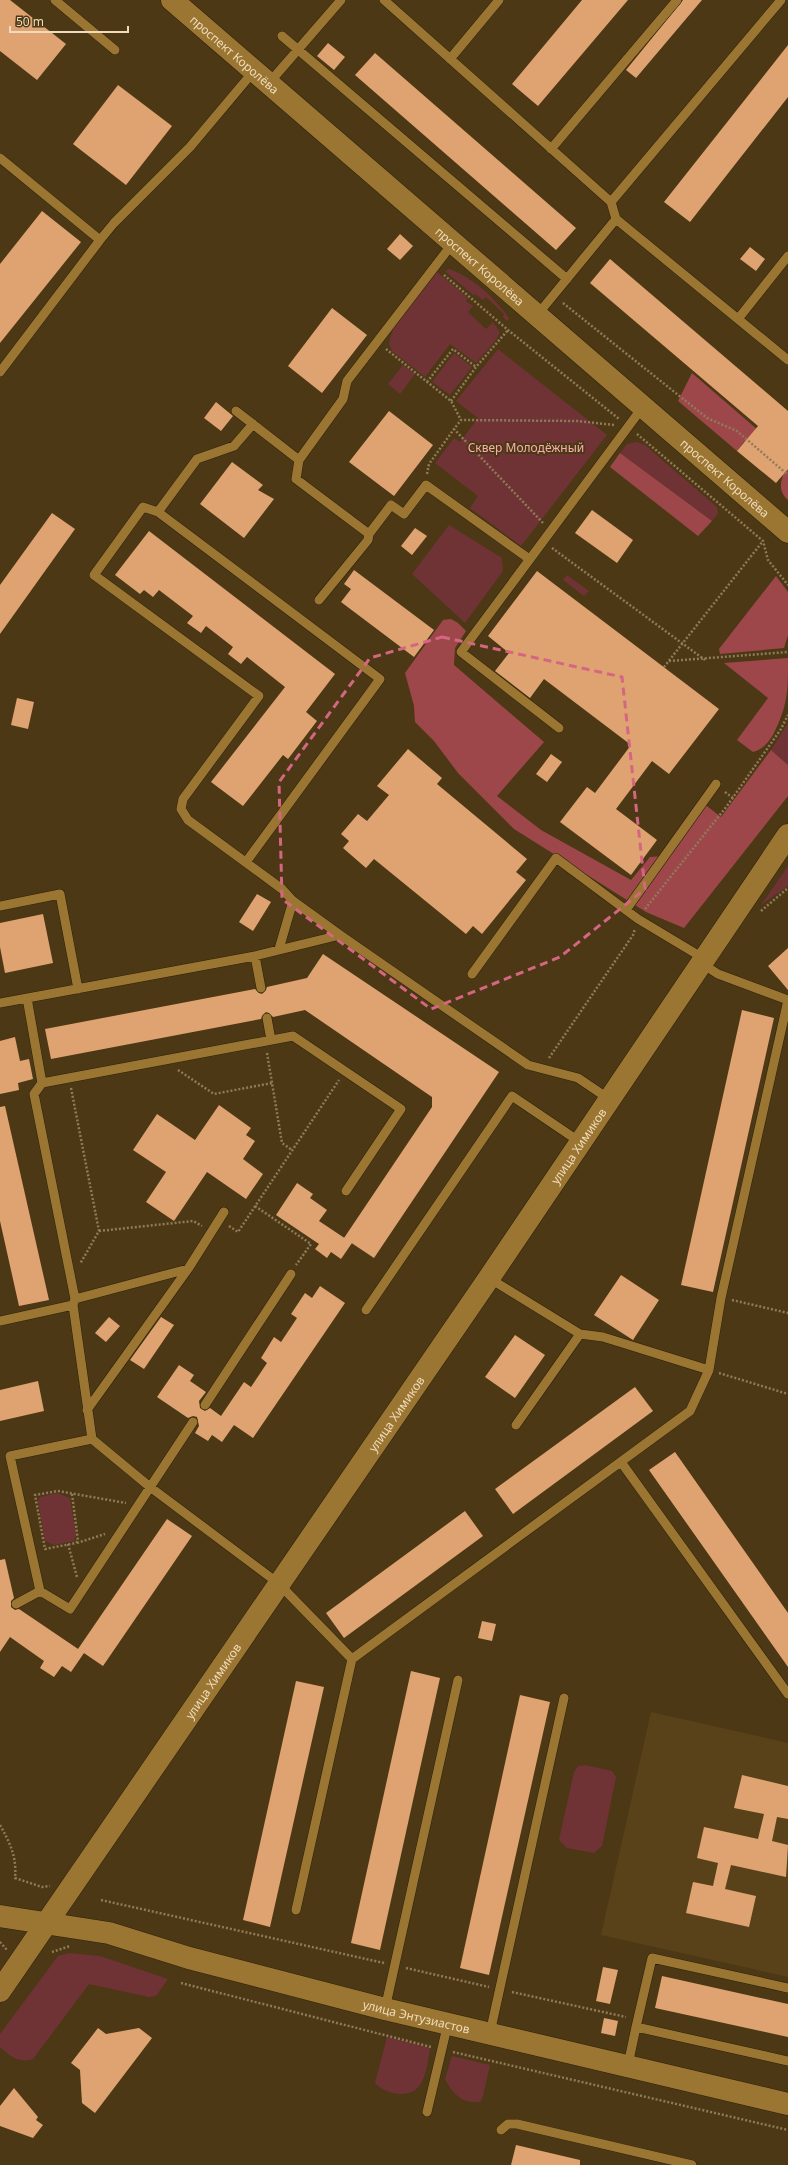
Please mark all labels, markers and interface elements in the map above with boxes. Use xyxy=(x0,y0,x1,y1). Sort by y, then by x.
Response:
scale bar xyxy=(10,8,128,34)
street label: проспект Королёва xyxy=(187,11,283,97)
text: 50 m xyxy=(16,13,44,30)
street label: проспект Королёва xyxy=(432,223,528,309)
street label: проспект Королёва xyxy=(677,435,773,521)
park label: Сквер Молодёжный xyxy=(468,439,584,456)
street label: улица Химиков xyxy=(546,1104,610,1187)
street label: улица Химиков xyxy=(364,1372,428,1455)
street label: улица Химиков xyxy=(181,1639,245,1722)
street label: улица Энтузиастов xyxy=(361,1995,472,2037)

